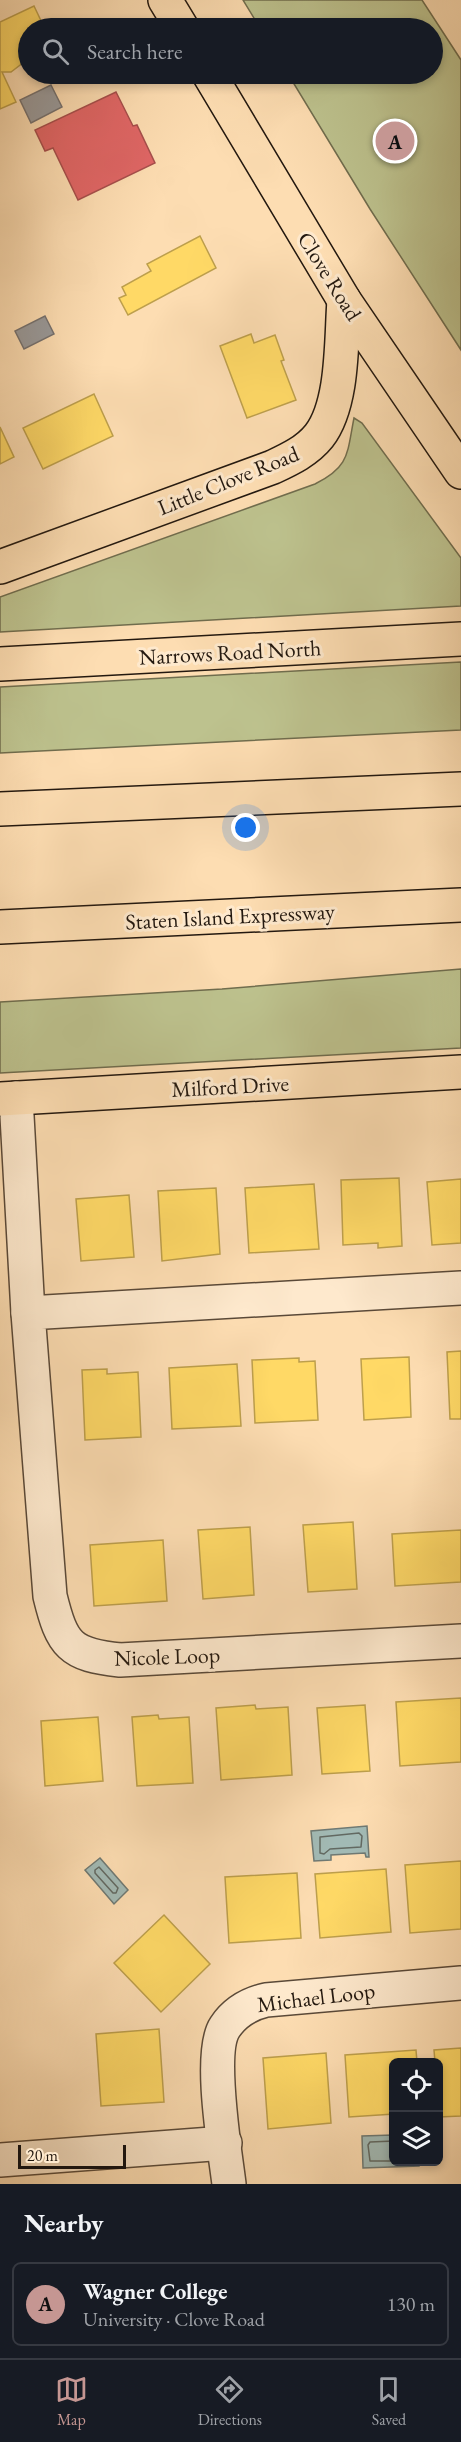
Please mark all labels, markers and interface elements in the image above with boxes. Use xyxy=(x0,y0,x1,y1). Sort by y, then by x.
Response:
search box xyxy=(18,18,443,84)
icon: search xyxy=(39,35,72,68)
text: Search here xyxy=(87,37,182,66)
pin: A xyxy=(376,118,414,164)
street label: Clove Road xyxy=(291,226,369,327)
street label: Little Clove Road xyxy=(153,439,304,522)
street label: Narrows Road North xyxy=(138,633,322,672)
your location xyxy=(231,813,260,842)
street label: Staten Island Expressway xyxy=(125,897,336,936)
street label: Milford Drive xyxy=(170,1069,290,1104)
street label: Nicole Loop xyxy=(113,1640,221,1673)
street label: Michael Loop xyxy=(255,1976,377,2019)
map controls xyxy=(389,2058,443,2166)
button: locate xyxy=(389,2058,443,2112)
button: layers xyxy=(389,2112,443,2166)
scale bar xyxy=(18,2142,126,2170)
text: 20 m xyxy=(27,2145,58,2166)
text: Nearby xyxy=(24,2206,104,2240)
text: Wagner College xyxy=(83,2277,227,2306)
text: A xyxy=(38,2291,53,2317)
text: 130 m xyxy=(387,2291,435,2317)
text: University · Clove Road xyxy=(83,2306,265,2332)
tab: Map xyxy=(55,2373,88,2430)
tab: Directions xyxy=(198,2373,262,2430)
tab: Saved xyxy=(372,2373,406,2430)

